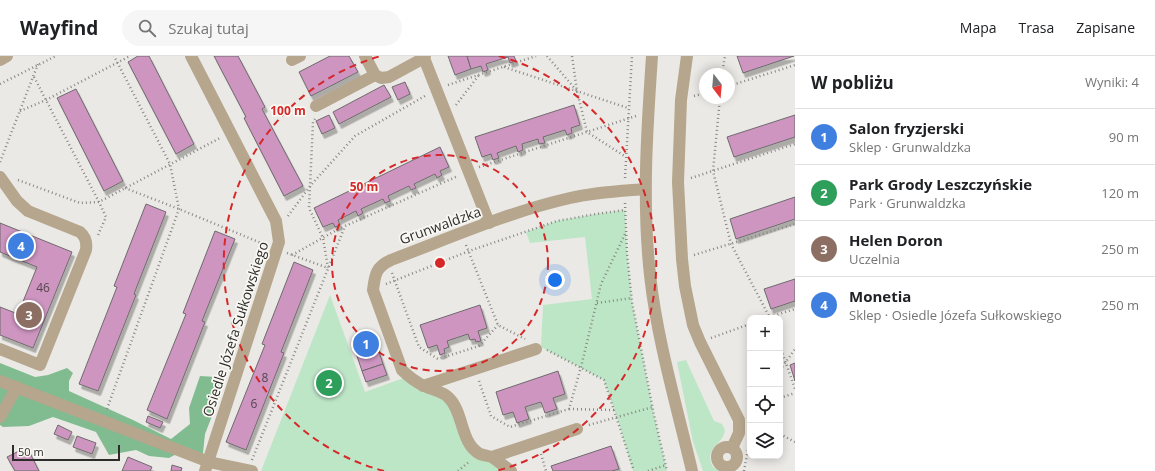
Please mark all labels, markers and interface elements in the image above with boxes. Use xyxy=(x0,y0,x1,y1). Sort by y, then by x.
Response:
search box xyxy=(122,10,402,46)
text: Wayfind xyxy=(20,15,98,41)
icon: search xyxy=(136,17,158,39)
text: Szukaj tutaj xyxy=(168,18,249,38)
text: Mapa xyxy=(960,18,997,37)
text: Trasa xyxy=(1019,18,1054,37)
text: Zapisane xyxy=(1076,18,1135,37)
north arrow xyxy=(699,68,735,104)
text: W pobliżu xyxy=(811,71,894,94)
text: Wyniki: 4 xyxy=(1085,73,1139,91)
text: 100 m xyxy=(270,102,306,119)
text: Salon fryzjerski xyxy=(849,118,964,138)
text: 1 xyxy=(820,128,828,146)
text: 90 m xyxy=(1109,128,1139,146)
text: Sklep · Grunwaldzka xyxy=(849,138,971,156)
text: Park Grody Leszczyńskie xyxy=(849,174,1032,194)
text: 50 m xyxy=(350,178,378,195)
text: 2 xyxy=(820,184,828,202)
text: 120 m xyxy=(1101,184,1139,202)
text: Park · Grunwaldzka xyxy=(849,194,966,212)
street label: Grunwaldzka xyxy=(397,201,483,249)
text: Helen Doron xyxy=(849,230,943,250)
pin: 4 xyxy=(8,231,34,261)
street label: Osiedle Józefa Sułkowskiego xyxy=(198,239,272,419)
text: 3 xyxy=(820,240,828,258)
text: 250 m xyxy=(1101,240,1139,258)
text: Uczelnia xyxy=(849,250,900,268)
centre of rings xyxy=(433,256,447,270)
your location xyxy=(545,270,565,290)
house number: 46 xyxy=(36,279,50,296)
text: Monetia xyxy=(849,286,911,306)
text: 4 xyxy=(820,296,828,314)
text: 250 m xyxy=(1101,296,1139,314)
pin: 3 xyxy=(16,300,42,330)
text: Sklep · Osiedle Józefa Sułkowskiego xyxy=(849,306,1062,324)
map controls xyxy=(747,315,783,459)
button: + xyxy=(747,315,783,351)
pin: 1 xyxy=(353,329,379,359)
button: − xyxy=(747,351,783,387)
pin: 2 xyxy=(316,368,342,398)
house number: 8 xyxy=(262,369,269,386)
button: locate xyxy=(747,387,783,423)
house number: 6 xyxy=(251,395,258,412)
button: layers xyxy=(747,423,783,459)
scale bar xyxy=(12,443,120,462)
text: 50 m xyxy=(18,444,44,459)

